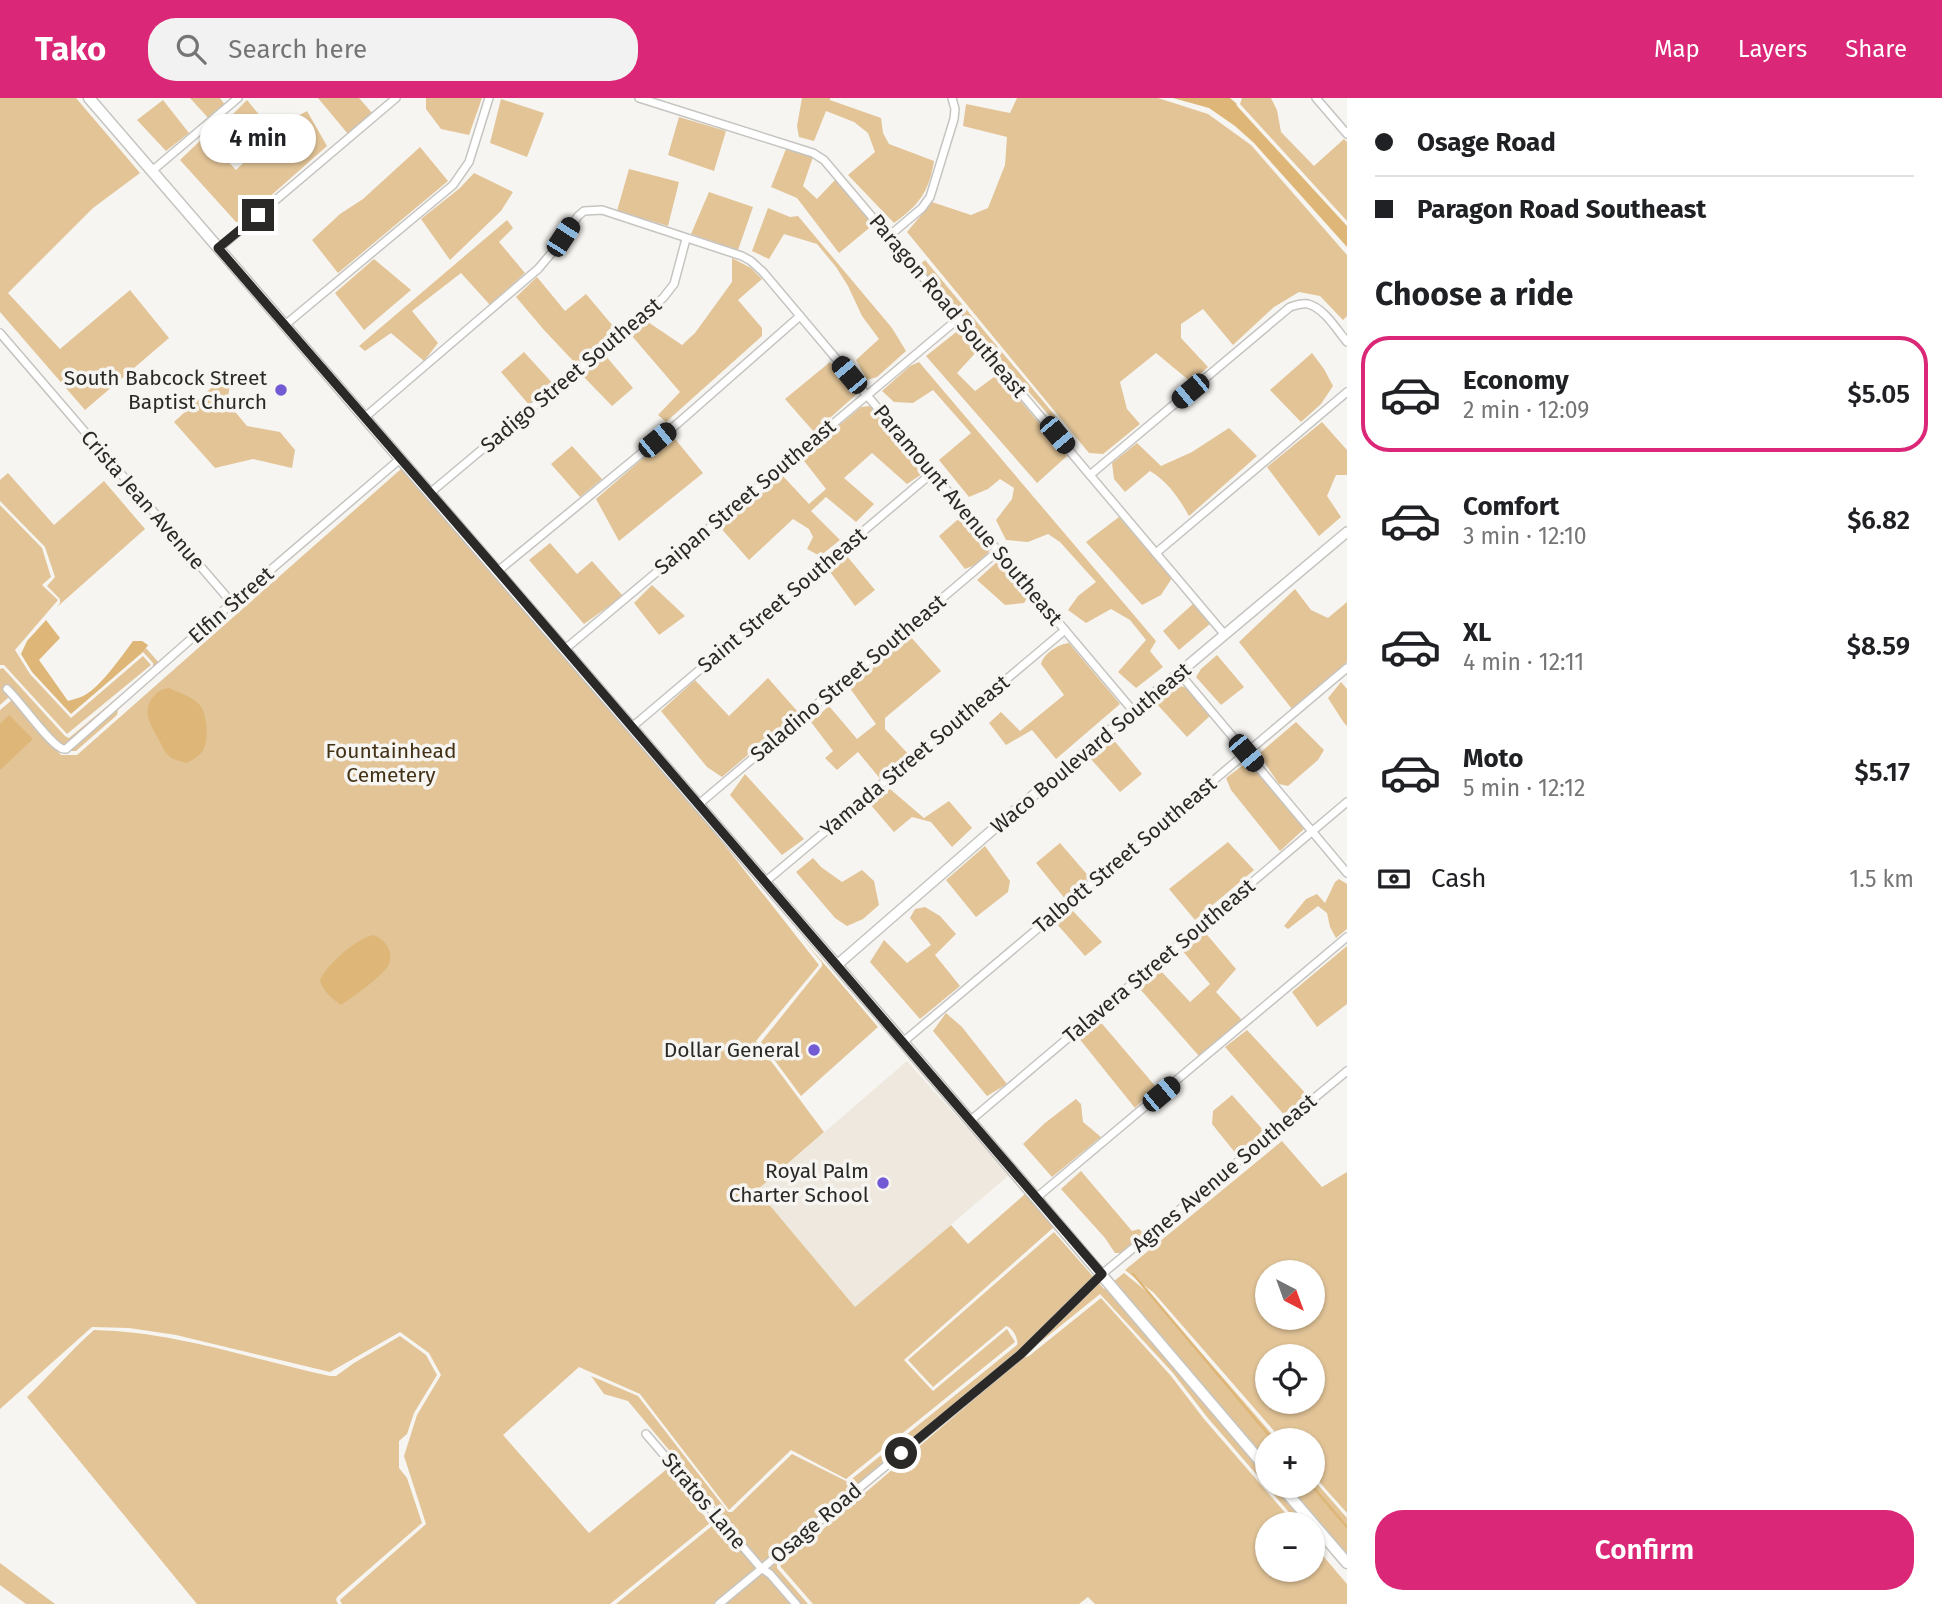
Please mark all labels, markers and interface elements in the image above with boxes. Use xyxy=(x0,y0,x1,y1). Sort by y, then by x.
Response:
search box xyxy=(148,18,638,81)
text: Tako xyxy=(35,29,106,69)
icon: search xyxy=(172,30,210,68)
text: Search here xyxy=(228,34,367,65)
text: Map xyxy=(1654,35,1700,63)
text: Layers xyxy=(1738,35,1807,63)
text: Share xyxy=(1845,35,1907,63)
callout: 4 min xyxy=(200,114,316,162)
text: 4 min xyxy=(229,124,287,152)
text: Osage Road xyxy=(1417,127,1556,158)
text: Paragon Road Southeast xyxy=(1417,194,1706,225)
route end xyxy=(242,199,274,231)
street label: Paragon Road Southeast xyxy=(864,209,1033,403)
car xyxy=(543,214,584,260)
text: Choose a ride xyxy=(1375,275,1573,313)
street label: Sadigo Street Southeast xyxy=(475,292,667,458)
car xyxy=(828,352,871,398)
icon: car xyxy=(1379,363,1442,426)
place label: South Babcock Street Baptist Church xyxy=(64,365,267,415)
text: Economy xyxy=(1463,365,1569,396)
car xyxy=(1168,369,1213,413)
text: $5.05 xyxy=(1847,379,1910,410)
marker: South Babcock Street Baptist Church xyxy=(273,382,289,398)
text: 2 min · 12:09 xyxy=(1463,396,1589,424)
street label: Paramount Avenue Southeast xyxy=(868,399,1068,631)
car xyxy=(1036,412,1079,458)
street label: Saipan Street Southeast xyxy=(649,413,841,580)
car xyxy=(635,419,680,461)
street label: Crista Jean Avenue xyxy=(75,425,211,575)
icon: car xyxy=(1379,489,1442,552)
text: Comfort xyxy=(1463,491,1559,522)
text: $6.82 xyxy=(1847,505,1910,536)
street label: Saint Street Southeast xyxy=(692,521,872,678)
text: 3 min · 12:10 xyxy=(1463,522,1587,550)
street label: Elfin Street xyxy=(183,561,279,649)
street label: Saladino Street Southeast xyxy=(745,588,951,767)
icon: car xyxy=(1379,615,1442,678)
text: XL xyxy=(1463,617,1491,648)
text: $8.59 xyxy=(1847,631,1910,662)
text: 4 min · 12:11 xyxy=(1463,648,1584,676)
street label: Waco Boulevard Southeast xyxy=(986,656,1197,839)
street label: Yamada Street Southeast xyxy=(815,669,1015,843)
car xyxy=(1225,730,1268,776)
park label: Fountainhead Cemetery xyxy=(326,738,456,788)
icon: car xyxy=(1379,741,1442,804)
text: Moto xyxy=(1463,743,1523,774)
text: $5.17 xyxy=(1855,757,1910,788)
street label: Talbott Street Southeast xyxy=(1028,771,1222,939)
text: 5 min · 12:12 xyxy=(1463,774,1585,802)
icon: cash xyxy=(1375,860,1413,898)
text: Cash xyxy=(1431,863,1487,894)
text: 1.5 km xyxy=(1849,865,1914,893)
street label: Talavera Street Southeast xyxy=(1058,873,1261,1049)
place label: Dollar General xyxy=(664,1037,800,1063)
marker: Dollar General xyxy=(806,1042,822,1058)
car xyxy=(1139,1072,1184,1116)
street label: Agnes Avenue Southeast xyxy=(1126,1088,1322,1258)
place label: Royal Palm Charter School xyxy=(729,1158,869,1208)
marker: Royal Palm Charter School xyxy=(875,1175,891,1191)
north arrow xyxy=(1255,1260,1325,1330)
map controls xyxy=(1255,1260,1325,1582)
button: locate xyxy=(1255,1344,1325,1414)
button: + xyxy=(1255,1428,1325,1498)
route start xyxy=(885,1437,917,1469)
street label: Stratos Lane xyxy=(656,1447,752,1555)
street label: Osage Road xyxy=(765,1477,867,1569)
button: Confirm xyxy=(1375,1510,1914,1590)
button: − xyxy=(1255,1512,1325,1582)

